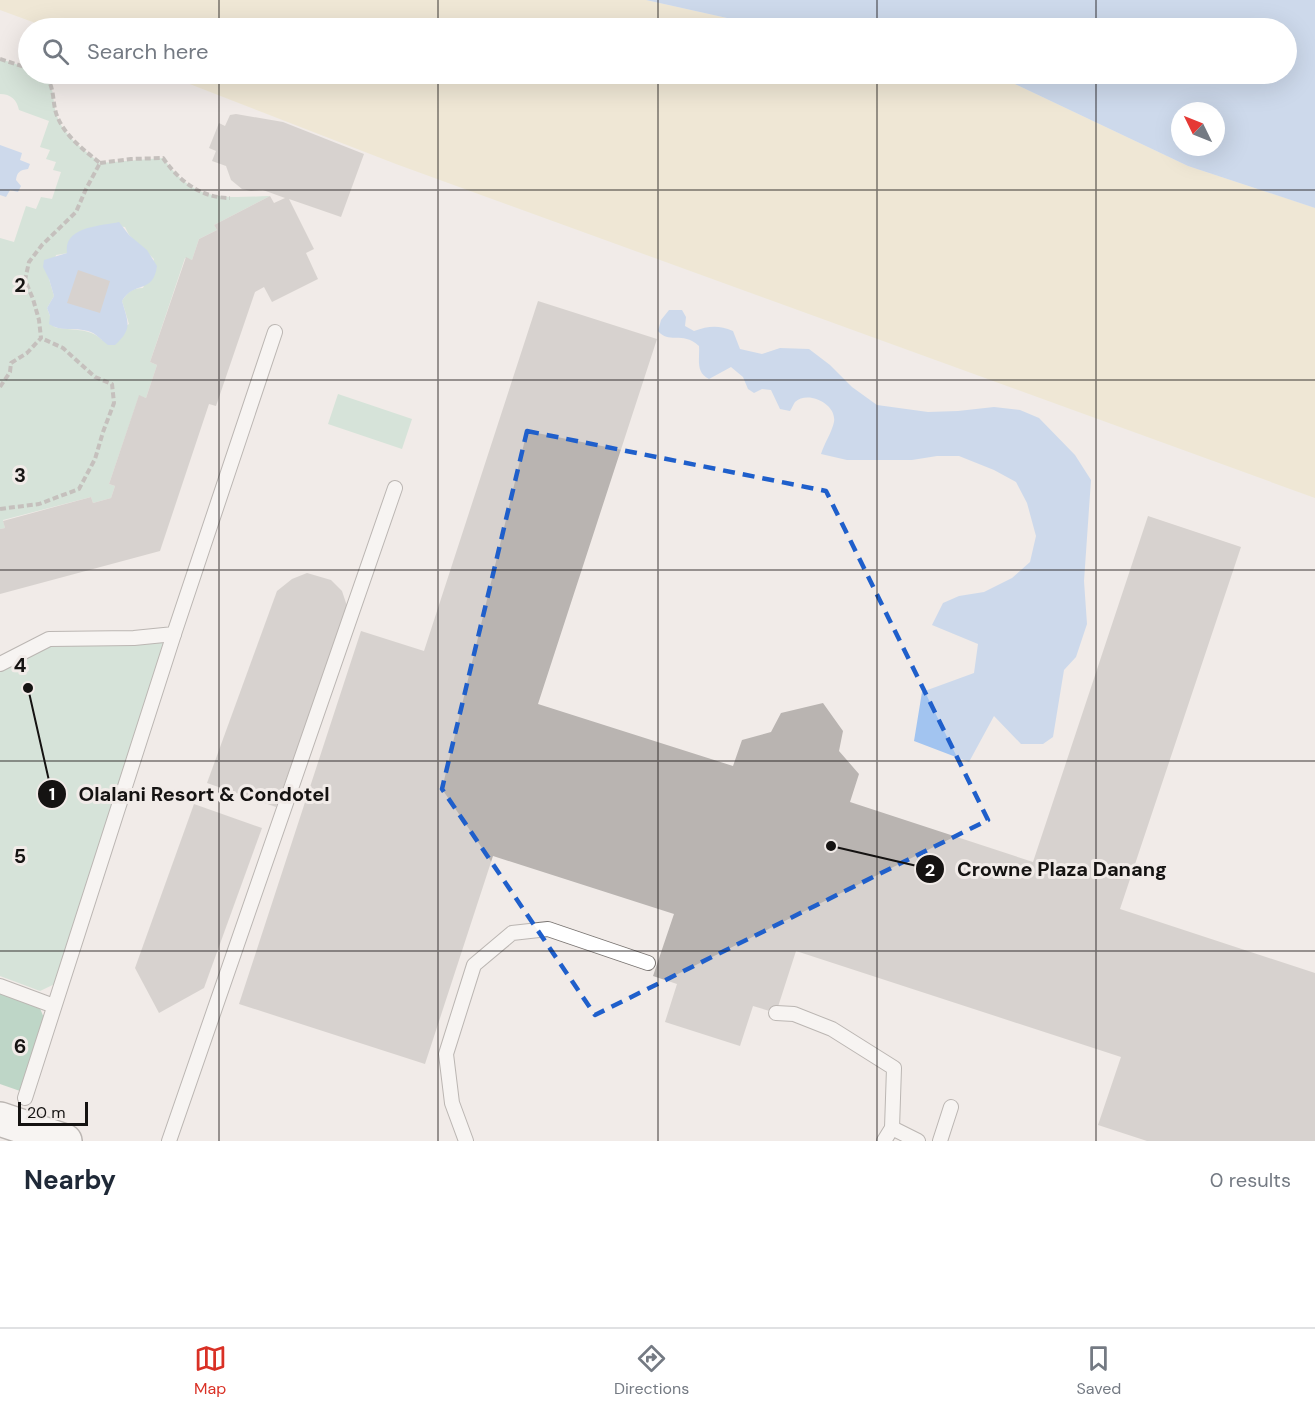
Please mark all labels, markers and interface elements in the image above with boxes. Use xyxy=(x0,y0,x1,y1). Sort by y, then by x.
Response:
search box xyxy=(18,18,1297,84)
icon: search xyxy=(39,35,72,68)
text: Search here xyxy=(87,37,208,66)
north arrow xyxy=(1171,102,1225,156)
text: 2 xyxy=(14,272,26,298)
text: 3 xyxy=(14,462,26,488)
text: 4 xyxy=(14,652,27,678)
callout: Olalani Resort & Condotel xyxy=(37,775,342,813)
text: Olalani Resort & Condotel xyxy=(78,781,330,807)
text: 1 xyxy=(49,782,55,806)
text: 5 xyxy=(14,843,26,869)
callout: Crowne Plaza Danang xyxy=(915,850,1179,888)
text: Crowne Plaza Danang xyxy=(957,856,1167,882)
text: 2 xyxy=(925,858,935,882)
text: 6 xyxy=(14,1033,26,1059)
scale bar xyxy=(18,1099,88,1126)
text: 20 m xyxy=(27,1102,66,1123)
text: Nearby xyxy=(24,1163,116,1197)
text: 0 results xyxy=(1210,1167,1291,1193)
tab: Map xyxy=(194,1342,227,1399)
tab: Directions xyxy=(614,1342,689,1399)
tab: Saved xyxy=(1077,1342,1121,1399)

